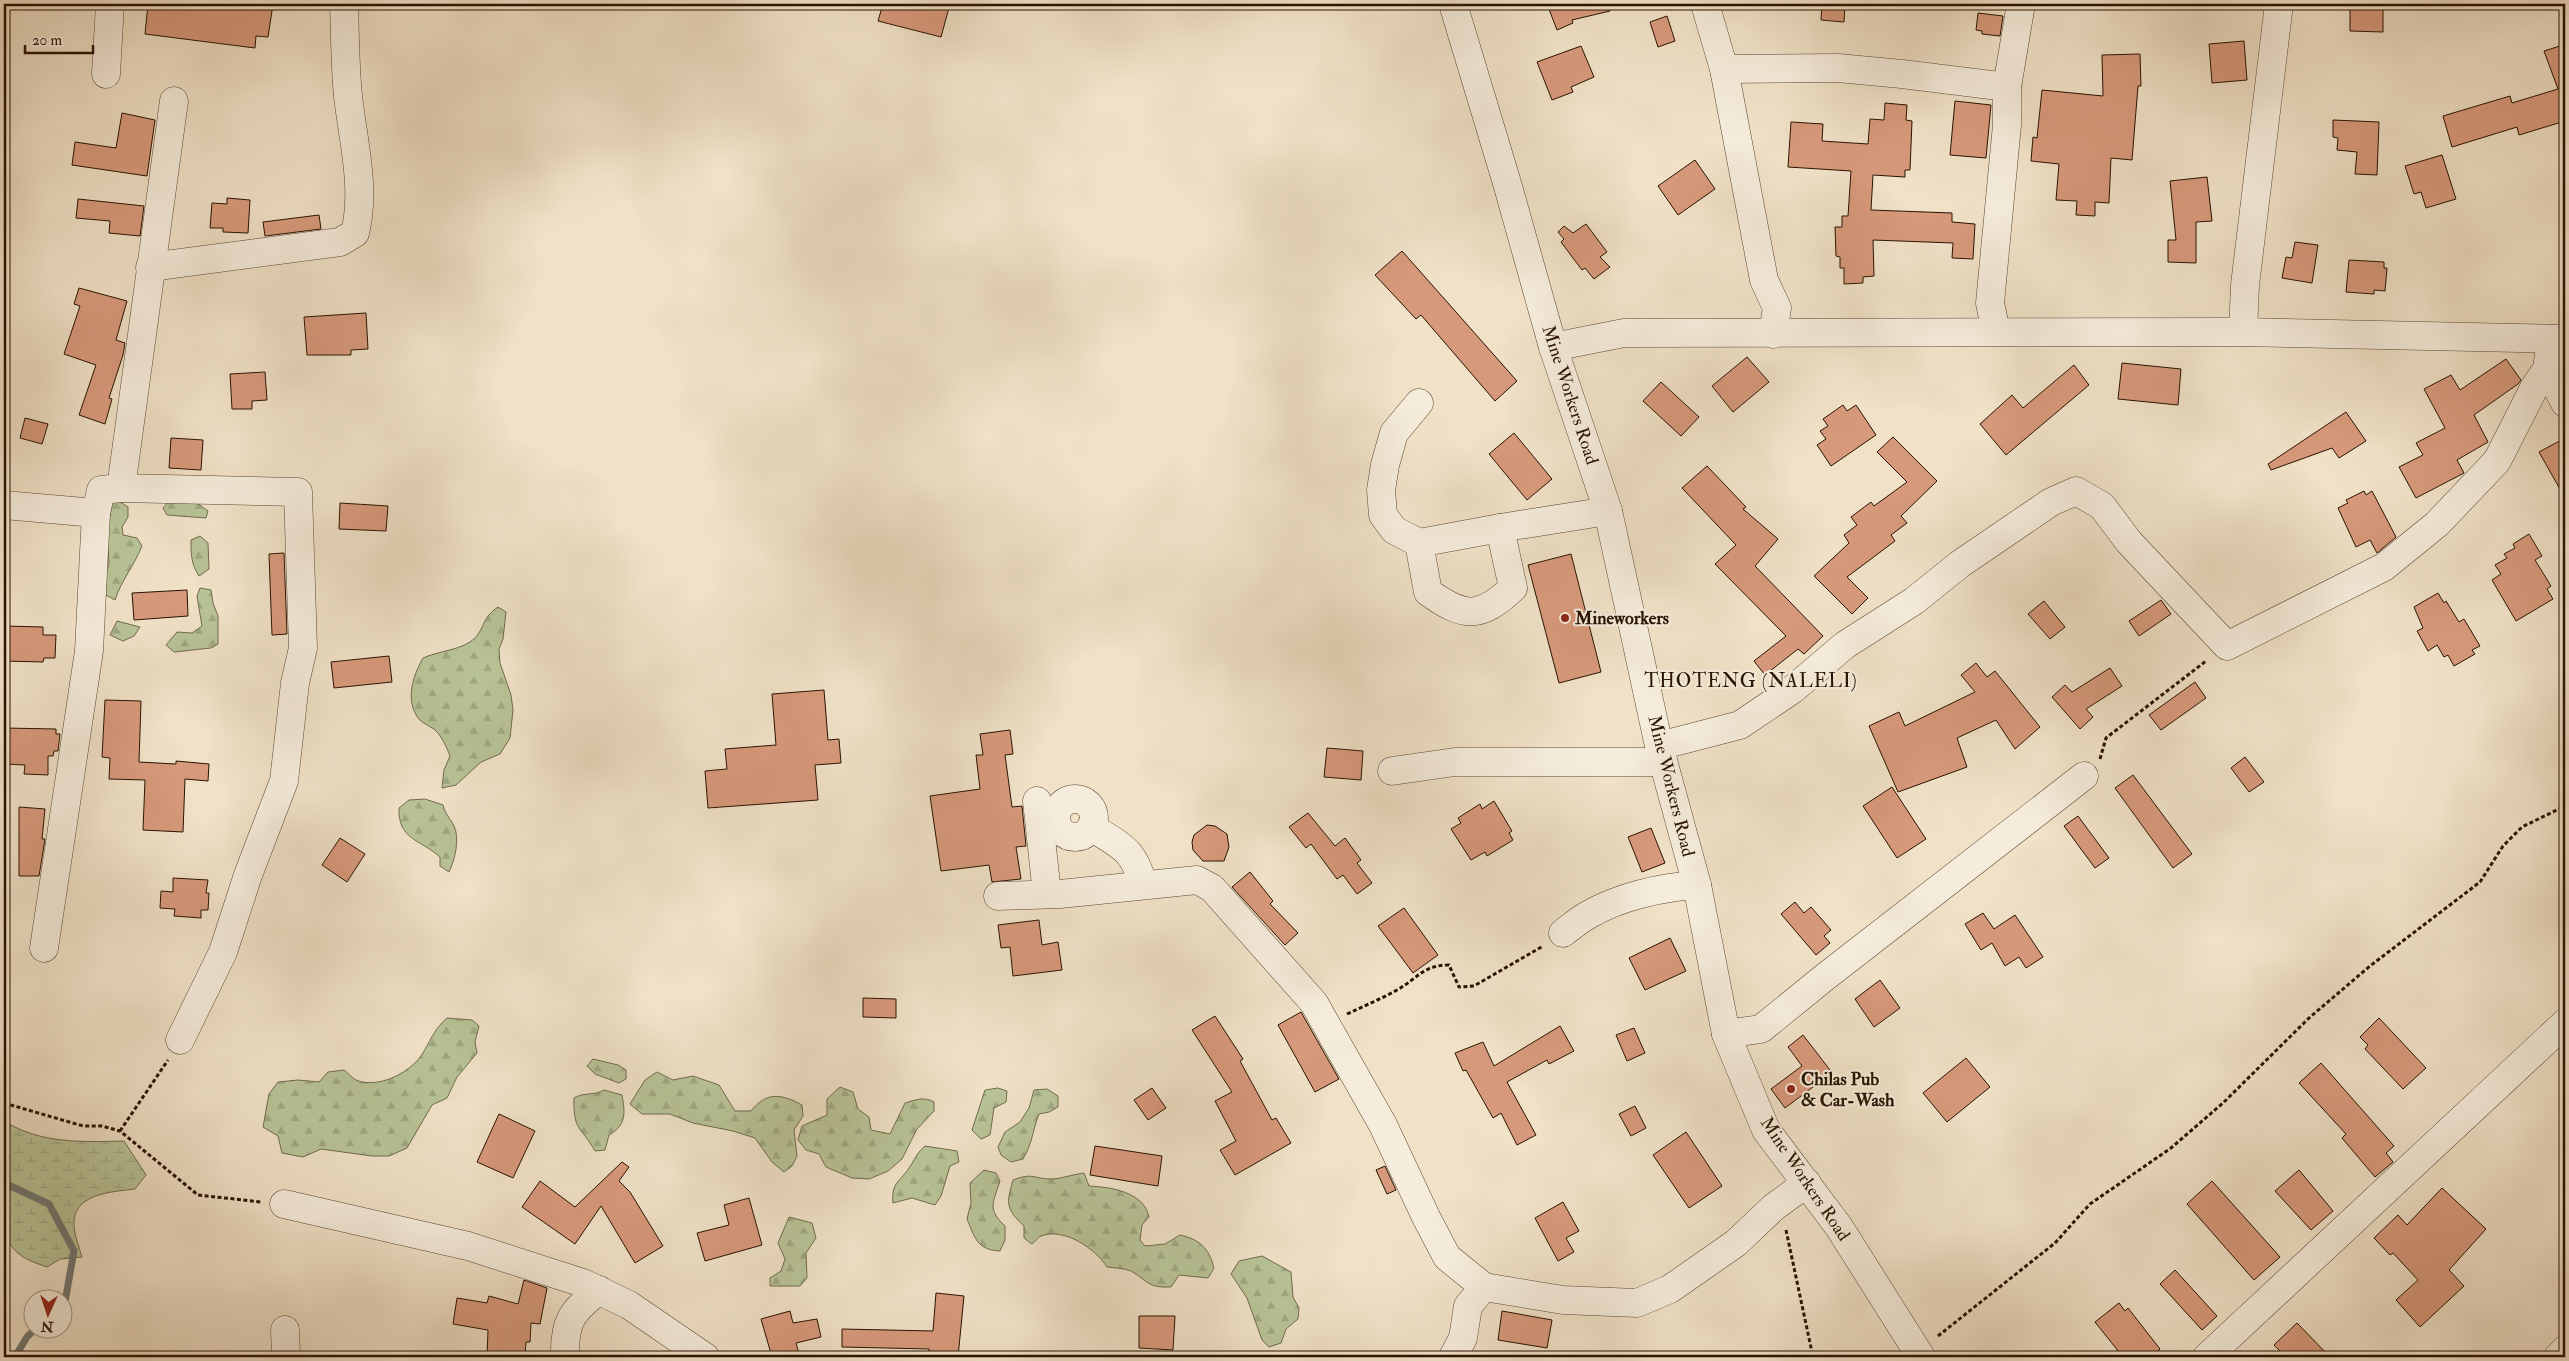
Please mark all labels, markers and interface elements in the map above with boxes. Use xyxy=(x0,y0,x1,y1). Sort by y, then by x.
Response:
scale bar xyxy=(25,22,92,54)
text: 20 m xyxy=(32,31,62,50)
street label: Mine Workers Road xyxy=(1537,323,1603,468)
place label: Mineworkers xyxy=(1574,607,1669,630)
marker: Mineworkers xyxy=(1559,612,1571,624)
district label: THOTENG (NALELI) xyxy=(1644,669,1858,693)
street label: Mine Workers Road xyxy=(1642,713,1700,859)
place label: Chilas Pub & Car-Wash xyxy=(1801,1068,1895,1112)
marker: Chilas Pub & Car-Wash xyxy=(1785,1083,1797,1095)
street label: Mine Workers Road xyxy=(1755,1112,1855,1246)
north arrow xyxy=(22,1288,72,1338)
text: N xyxy=(40,1318,55,1335)

